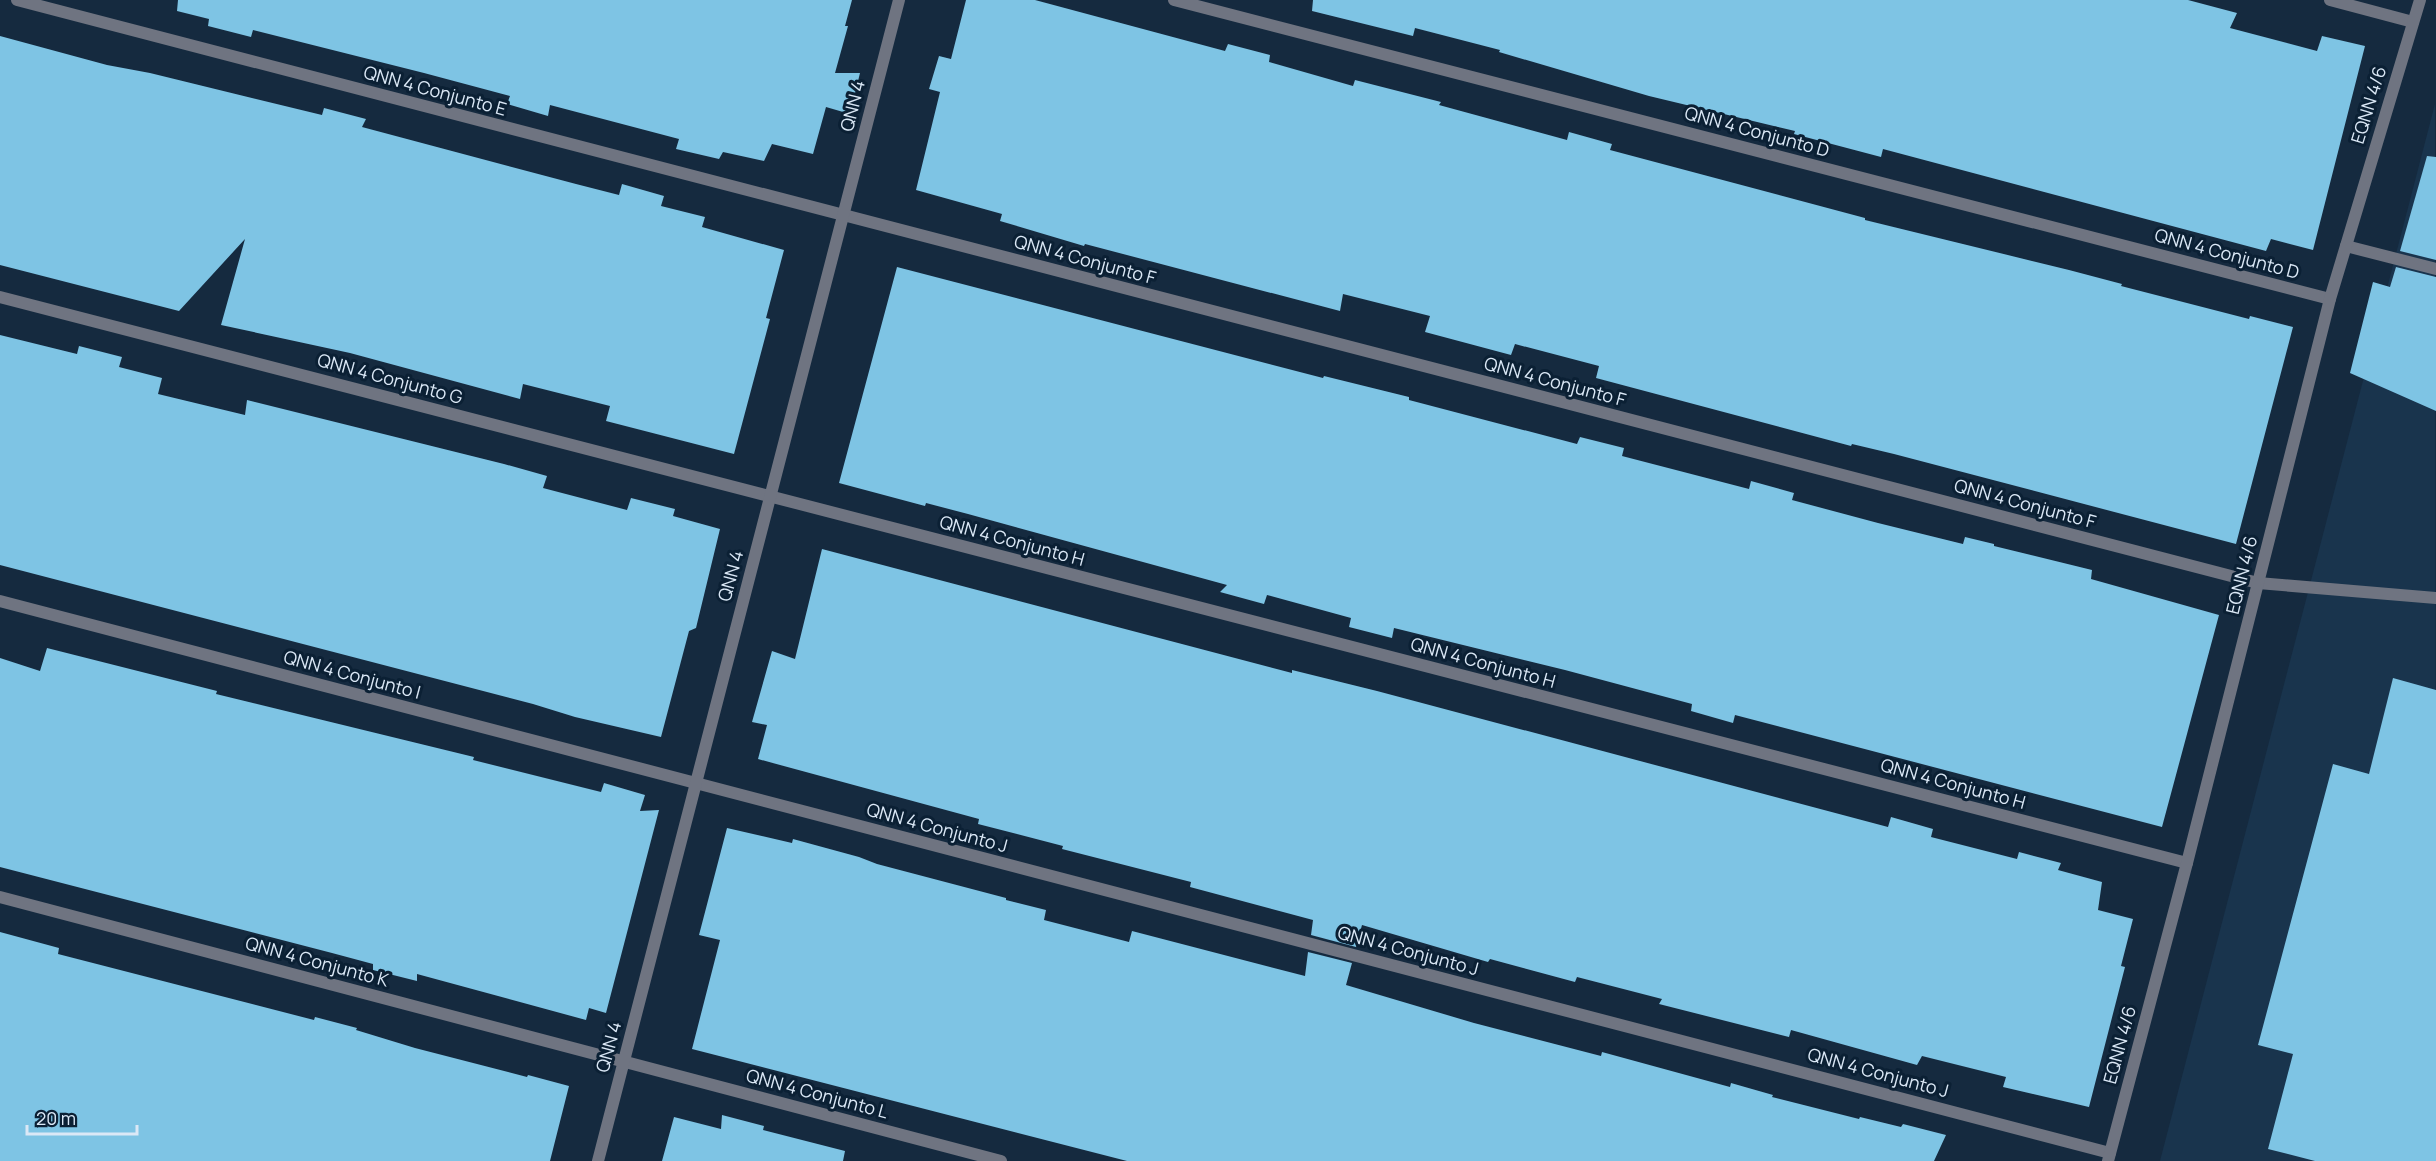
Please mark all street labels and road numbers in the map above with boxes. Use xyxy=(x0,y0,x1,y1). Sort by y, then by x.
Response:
street label: QNN 4 Conjunto E xyxy=(361,59,509,121)
street label: EQNN 4/6 xyxy=(2345,63,2391,146)
street label: QNN 4 xyxy=(834,78,870,134)
street label: QNN 4 Conjunto D xyxy=(1682,100,1832,162)
street label: QNN 4 Conjunto D xyxy=(2152,222,2302,284)
street label: QNN 4 Conjunto F xyxy=(1012,229,1159,289)
street label: QNN 4 Conjunto G xyxy=(315,347,466,409)
street label: QNN 4 Conjunto F xyxy=(1482,351,1629,411)
street label: QNN 4 Conjunto F xyxy=(1952,473,2099,533)
street label: QNN 4 Conjunto H xyxy=(937,509,1087,571)
street label: EQNN 4/6 xyxy=(2220,533,2262,616)
street label: QNN 4 xyxy=(712,548,748,604)
street label: QNN 4 Conjunto H xyxy=(1408,631,1558,693)
street label: QNN 4 Conjunto I xyxy=(281,644,423,704)
street label: QNN 4 Conjunto H xyxy=(1878,752,2028,814)
street label: QNN 4 Conjunto J xyxy=(864,797,1010,857)
street label: QNN 4 Conjunto J xyxy=(1335,920,1481,980)
street label: QNN 4 Conjunto K xyxy=(243,930,392,992)
street label: EQNN 4/6 xyxy=(2097,1003,2141,1086)
street label: QNN 4 xyxy=(590,1019,626,1075)
street label: QNN 4 Conjunto J xyxy=(1805,1042,1951,1102)
street label: QNN 4 Conjunto L xyxy=(744,1063,891,1124)

